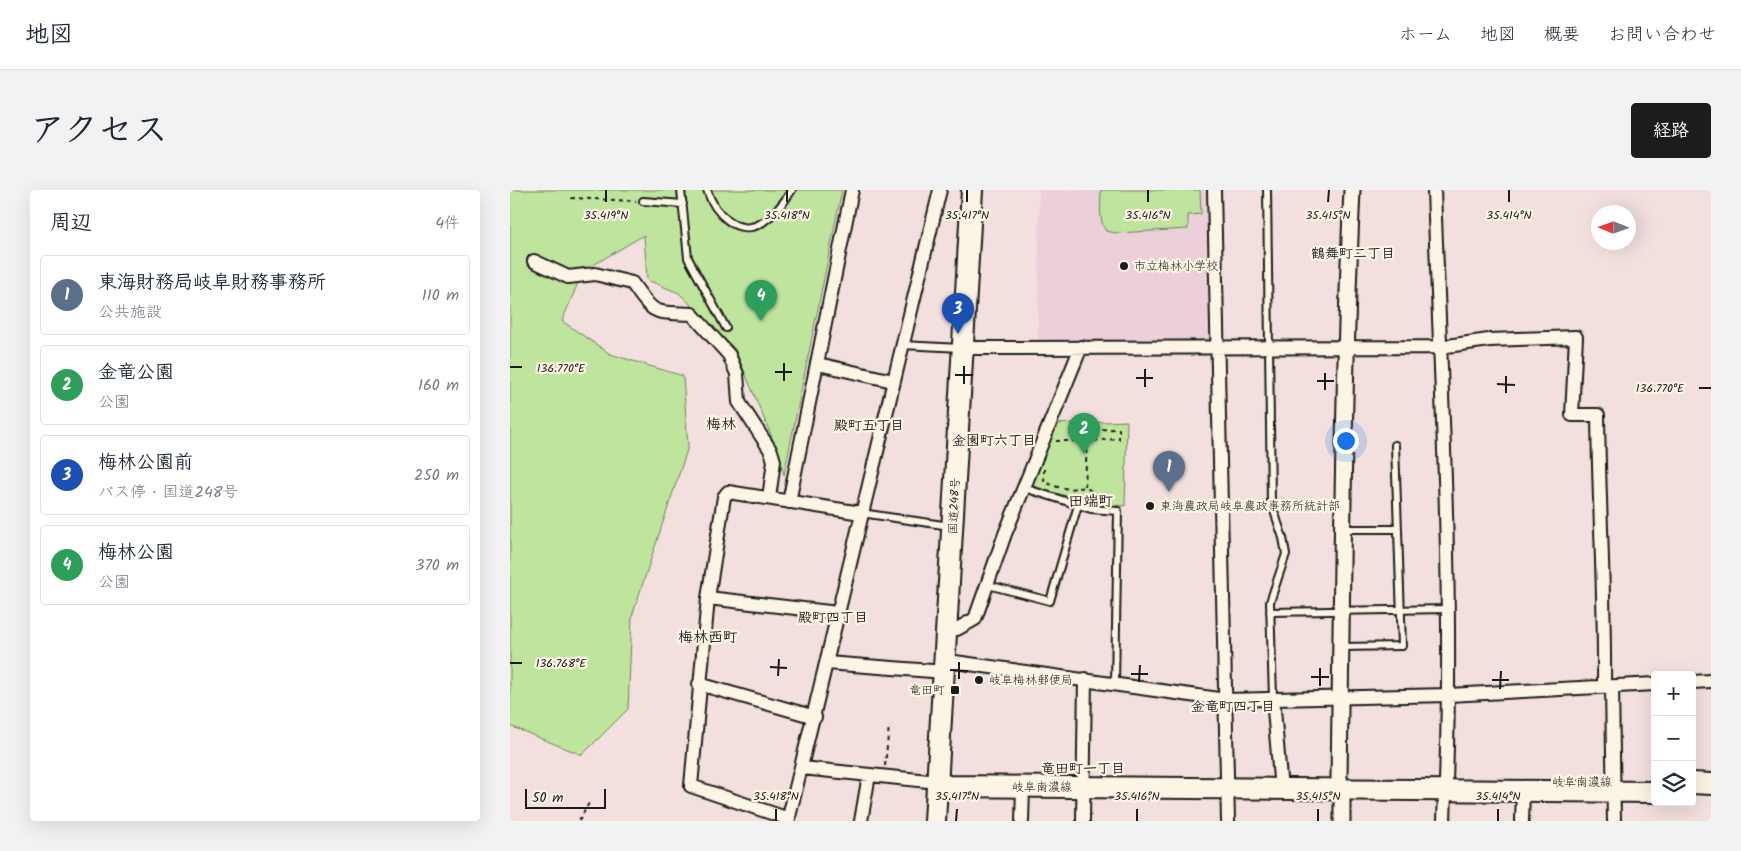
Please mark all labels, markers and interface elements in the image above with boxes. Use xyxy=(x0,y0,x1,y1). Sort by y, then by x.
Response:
text: 地図 xyxy=(25,16,73,55)
text: ホーム xyxy=(1399,21,1452,50)
text: 地図 xyxy=(1480,21,1516,50)
text: 概要 xyxy=(1544,21,1580,50)
text: お問い合わせ xyxy=(1608,21,1716,50)
button: 経路 xyxy=(1631,103,1711,158)
text: アクセス xyxy=(30,104,168,160)
north arrow xyxy=(1591,205,1636,250)
text: 35.419°N xyxy=(584,206,628,225)
text: 35.418°N xyxy=(764,206,810,225)
text: 35.417°N xyxy=(945,206,989,225)
text: 35.416°N xyxy=(1125,206,1171,225)
text: 35.415°N xyxy=(1305,206,1351,225)
text: 35.414°N xyxy=(1486,206,1532,225)
text: 周辺 xyxy=(50,207,92,240)
text: 4件 xyxy=(435,211,460,236)
district label: 鶴舞町二丁目 xyxy=(1311,243,1395,265)
place label: 市立梅林小学校 xyxy=(1134,257,1218,276)
marker: 市立梅林小学校 xyxy=(1118,260,1130,272)
text: 東海財務局岐阜財務事務所 xyxy=(98,268,326,298)
pin: 4 xyxy=(745,280,777,321)
text: 1 xyxy=(65,283,69,308)
text: 110 m xyxy=(422,283,459,308)
pin: 3 xyxy=(942,293,974,334)
text: 公共施設 xyxy=(98,300,162,325)
text: 金竜公園 xyxy=(98,358,174,388)
text: 136.770°E xyxy=(537,359,586,378)
text: 2 xyxy=(62,373,72,398)
text: 160 m xyxy=(418,373,459,398)
text: 136.770°E xyxy=(1636,379,1685,398)
text: 公園 xyxy=(98,390,130,415)
district label: 梅林 xyxy=(706,413,736,437)
pin: 2 xyxy=(1068,413,1100,454)
district label: 殿町五丁目 xyxy=(834,415,904,437)
your location xyxy=(1333,428,1359,454)
district label: 金園町六丁目 xyxy=(952,430,1036,452)
text: 梅林公園前 xyxy=(98,448,193,478)
pin: 1 xyxy=(1153,451,1185,492)
text: 3 xyxy=(63,463,71,488)
text: 250 m xyxy=(414,463,459,488)
street label: 国道248号 xyxy=(944,477,965,535)
text: バス停 · 国道248号 xyxy=(98,480,238,505)
district label: 田端町 xyxy=(1068,490,1114,514)
place label: 東海農政局岐阜農政事務所統計部 xyxy=(1160,497,1340,516)
marker: 東海農政局岐阜農政事務所統計部 xyxy=(1144,500,1156,512)
text: 梅林公園 xyxy=(98,538,174,568)
text: 4 xyxy=(63,553,71,578)
text: 370 m xyxy=(415,553,459,578)
text: 公園 xyxy=(98,570,130,595)
district label: 殿町四丁目 xyxy=(798,607,868,629)
district label: 梅林西町 xyxy=(678,626,738,650)
text: 136.768°E xyxy=(536,654,587,673)
place label: 岐阜梅林郵便局 xyxy=(989,671,1073,690)
map controls xyxy=(1651,671,1696,806)
button: + xyxy=(1651,671,1696,716)
marker: 岐阜梅林郵便局 xyxy=(973,674,985,686)
place label: 竜田町 xyxy=(909,681,945,700)
marker: 竜田町 xyxy=(949,684,961,696)
district label: 金竜町四丁目 xyxy=(1191,696,1275,718)
button: − xyxy=(1651,716,1696,761)
district label: 竜田町一丁目 xyxy=(1041,758,1125,780)
button: layers xyxy=(1651,761,1696,806)
street label: 岐阜南濃線 xyxy=(1552,773,1612,792)
street label: 岐阜南濃線 xyxy=(1012,778,1072,797)
scale bar xyxy=(525,786,606,809)
text: 50 m xyxy=(532,787,563,809)
text: 35.418°N xyxy=(753,787,799,806)
text: 35.417°N xyxy=(935,787,979,806)
text: 35.416°N xyxy=(1114,787,1160,806)
text: 35.415°N xyxy=(1295,787,1341,806)
text: 35.414°N xyxy=(1475,787,1521,806)

